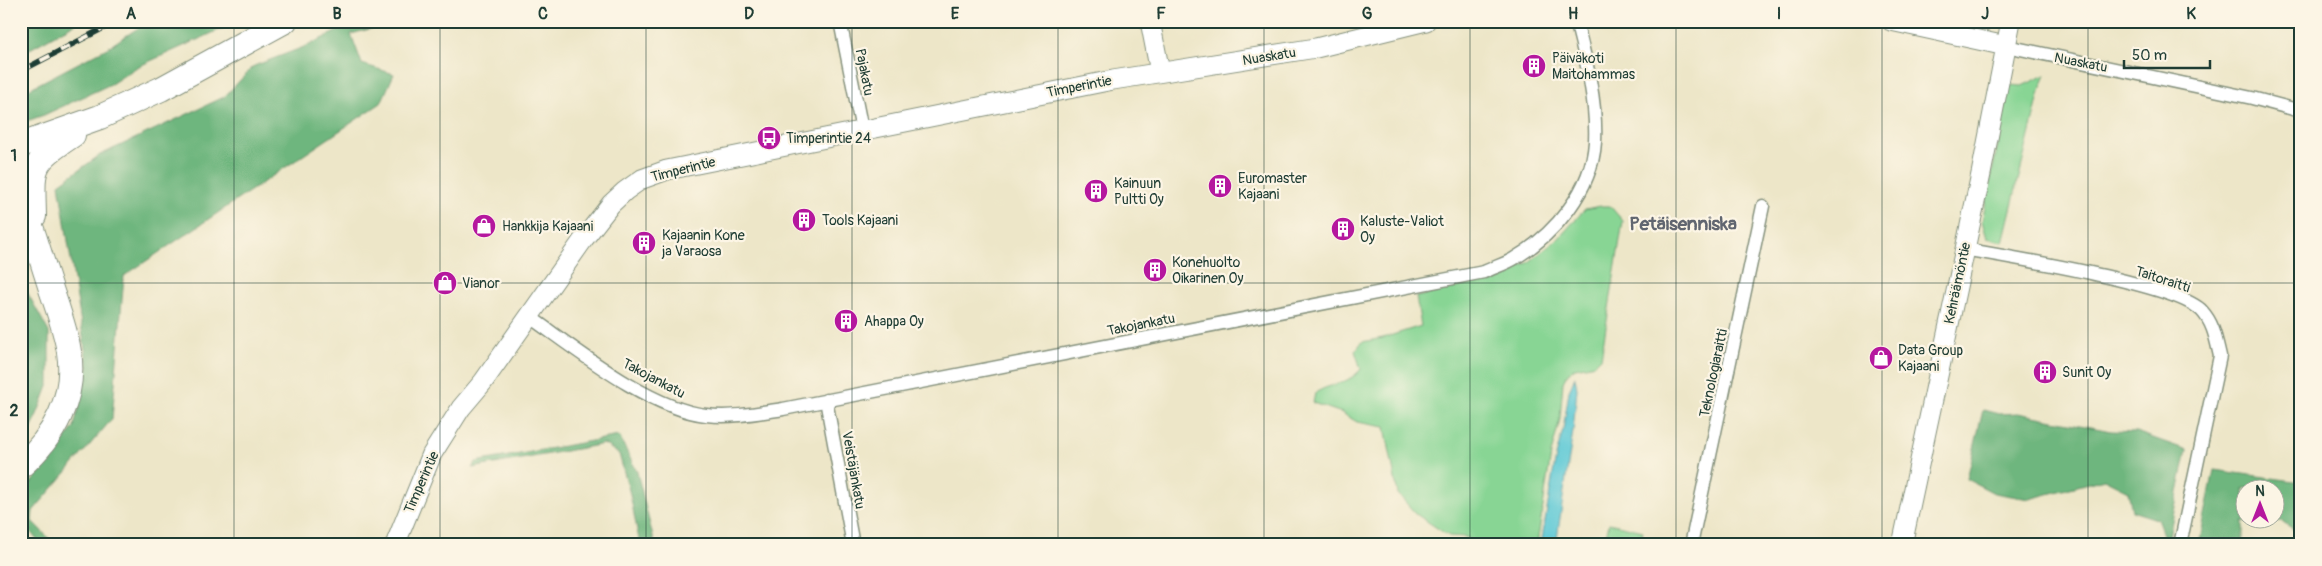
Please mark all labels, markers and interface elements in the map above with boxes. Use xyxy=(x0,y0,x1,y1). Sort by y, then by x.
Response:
text: A xyxy=(126,4,137,24)
text: B xyxy=(332,4,342,24)
text: C xyxy=(538,4,548,24)
text: D xyxy=(744,4,754,24)
text: E xyxy=(951,4,960,24)
text: F xyxy=(1156,4,1166,24)
text: G xyxy=(1362,4,1373,24)
text: H xyxy=(1568,4,1578,24)
text: I xyxy=(1777,4,1781,24)
text: J xyxy=(1981,4,1989,24)
text: K xyxy=(2186,4,2196,24)
scale bar xyxy=(2124,38,2211,70)
street label: Nuaskatu xyxy=(1241,44,1297,69)
text: 50 m xyxy=(2132,46,2167,65)
street label: Pajakatu xyxy=(852,47,877,97)
street label: Nuaskatu xyxy=(2053,49,2109,76)
place label: Päiväkoti Maitohammas xyxy=(1552,50,1636,83)
building icon: Päiväkoti Maitohammas xyxy=(1521,53,1547,79)
street label: Timperintie xyxy=(1045,72,1113,101)
bus stop icon: Timperintie 24 xyxy=(756,125,782,151)
place label: Timperintie 24 xyxy=(786,130,871,147)
text: 1 xyxy=(11,146,17,166)
street label: Timperintie xyxy=(649,153,717,186)
place label: Euromaster Kajaani xyxy=(1238,170,1307,203)
building icon: Euromaster Kajaani xyxy=(1207,173,1233,199)
place label: Kainuun Pultti Oy xyxy=(1114,175,1164,208)
building icon: Kainuun Pultti Oy xyxy=(1083,178,1109,204)
building icon: Tools Kajaani xyxy=(791,207,817,233)
place label: Tools Kajaani xyxy=(822,212,898,229)
district label: Petäisenniska xyxy=(1629,212,1737,236)
shop icon: Hankkija Kajaani xyxy=(471,213,497,239)
place label: Kaluste-Valiot Oy xyxy=(1360,213,1444,246)
building icon: Kaluste-Valiot Oy xyxy=(1330,216,1356,242)
place label: Hankkija Kajaani xyxy=(502,218,594,235)
place label: Kajaanin Kone ja Varaosa xyxy=(661,227,745,260)
building icon: Kajaanin Kone ja Varaosa xyxy=(631,230,657,256)
street label: Kehräämöntie xyxy=(1941,241,1974,326)
place label: Konehuolto Oikarinen Oy xyxy=(1172,254,1243,287)
building icon: Konehuolto Oikarinen Oy xyxy=(1142,257,1168,283)
street label: Taitoraitti xyxy=(2133,263,2193,297)
shop icon: Vianor xyxy=(432,270,458,296)
place label: Vianor xyxy=(462,275,500,292)
building icon: Ahappa Oy xyxy=(833,308,859,334)
street label: Takojankatu xyxy=(1106,310,1176,339)
place label: Ahappa Oy xyxy=(864,313,924,330)
street label: Teknologiaraitti xyxy=(1696,327,1731,419)
place label: Data Group Kajaani xyxy=(1898,342,1964,375)
shop icon: Data Group Kajaani xyxy=(1868,345,1894,371)
street label: Takojankatu xyxy=(619,355,688,402)
building icon: Sunit Oy xyxy=(2032,359,2058,385)
place label: Sunit Oy xyxy=(2062,364,2111,381)
text: 2 xyxy=(10,401,19,421)
street label: Veistäjänkatu xyxy=(838,430,869,510)
street label: Timperintie xyxy=(400,448,443,516)
north arrow xyxy=(2234,478,2284,528)
text: N xyxy=(2255,483,2265,500)

